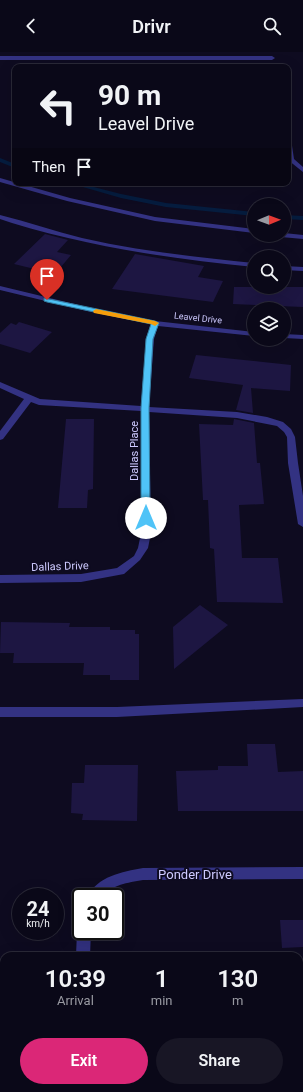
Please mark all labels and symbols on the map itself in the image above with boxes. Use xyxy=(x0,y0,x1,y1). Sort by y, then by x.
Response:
north arrow xyxy=(247,198,291,242)
pin xyxy=(30,259,64,300)
street label: Leavel Drive xyxy=(174,311,223,326)
street label: Dallas Place xyxy=(128,421,141,481)
position arrow xyxy=(125,497,167,539)
street label: Dallas Drive xyxy=(31,559,89,574)
street label: Ponder Drive xyxy=(158,867,232,882)
speed limit sign: 30 xyxy=(72,888,124,940)

